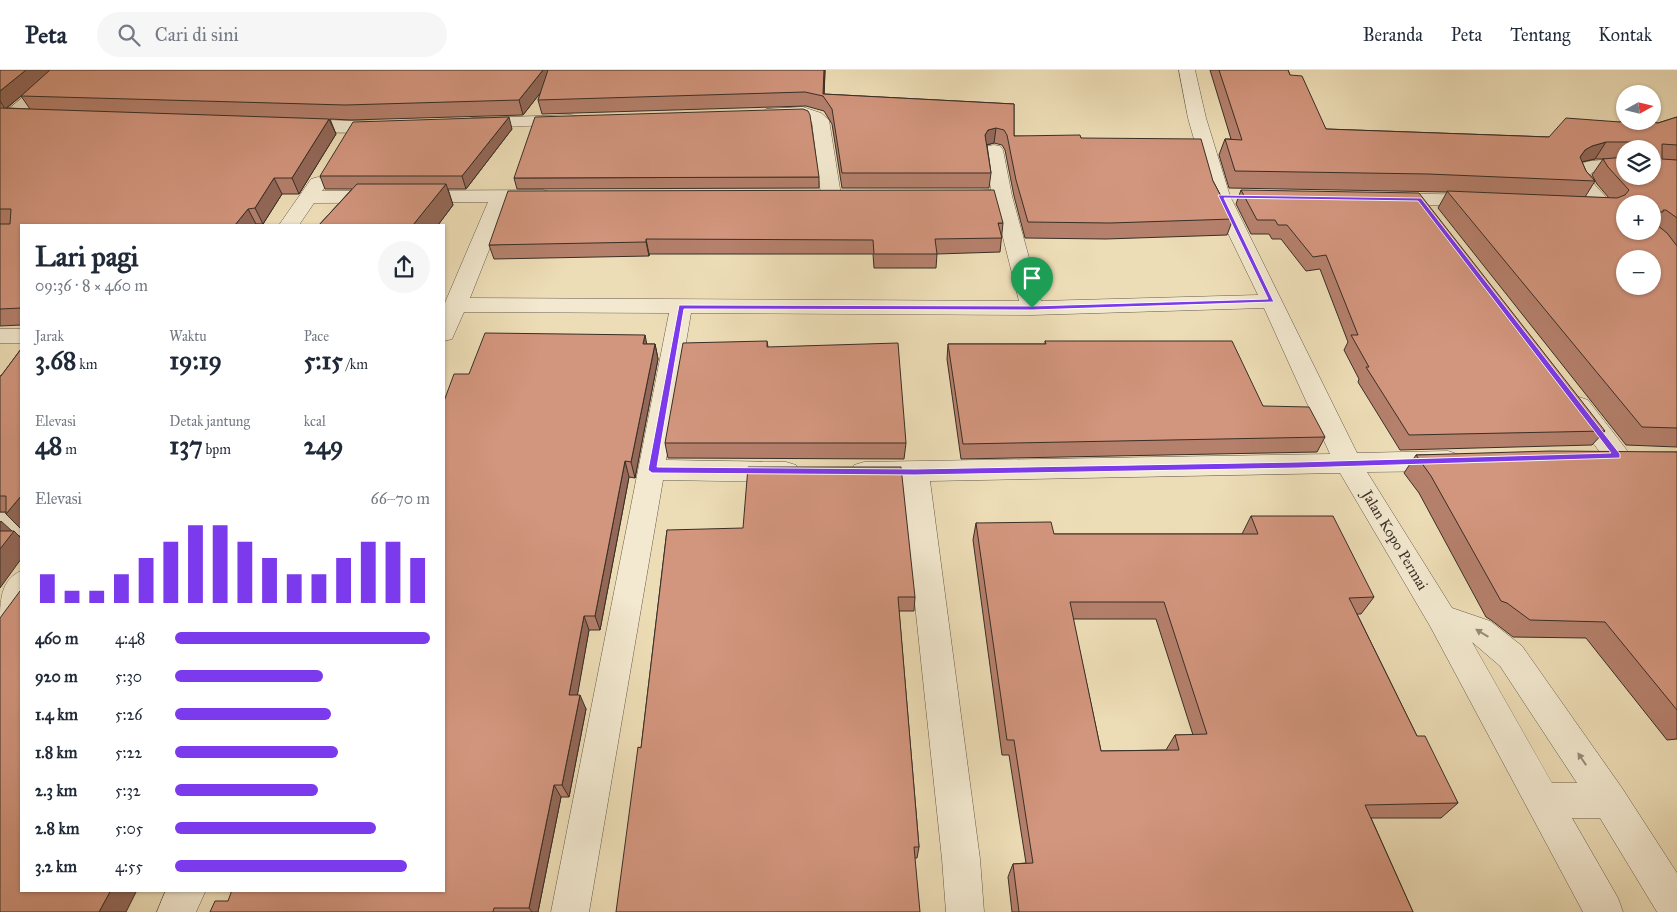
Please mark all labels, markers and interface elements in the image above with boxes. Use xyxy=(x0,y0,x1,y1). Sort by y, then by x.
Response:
search box xyxy=(97,12,447,57)
text: Peta xyxy=(25,20,67,50)
icon: search xyxy=(115,21,143,49)
text: Cari di sini xyxy=(155,23,239,46)
text: Beranda xyxy=(1363,24,1423,46)
text: Peta xyxy=(1451,24,1482,46)
text: Tentang xyxy=(1510,24,1570,46)
text: Kontak xyxy=(1598,24,1652,46)
north arrow xyxy=(1616,85,1661,130)
map controls xyxy=(1616,85,1661,295)
button: layers xyxy=(1616,140,1661,185)
button: + xyxy=(1616,195,1661,240)
text: Lari pagi xyxy=(35,239,138,274)
button: share xyxy=(378,241,430,293)
button: − xyxy=(1616,250,1661,295)
pin xyxy=(1011,257,1053,308)
icon: arrive xyxy=(1018,264,1046,292)
text: 09:36 · 8 × 460 m xyxy=(35,276,148,295)
text: Jarak xyxy=(35,328,64,345)
text: Waktu xyxy=(169,328,207,345)
text: Pace xyxy=(304,328,329,345)
text: 3.68 xyxy=(35,345,76,376)
text: 19:19 xyxy=(169,345,222,376)
text: 5:15 xyxy=(304,345,343,376)
text: km xyxy=(76,356,98,373)
text: /km xyxy=(343,356,368,373)
text: Elevasi xyxy=(35,413,76,430)
text: Detak jantung xyxy=(169,413,250,430)
text: kcal xyxy=(304,413,326,430)
text: 48 xyxy=(35,430,62,461)
text: 137 xyxy=(169,430,203,461)
text: 249 xyxy=(304,430,343,461)
text: m xyxy=(62,441,77,458)
text: bpm xyxy=(203,441,231,458)
street label: Jalan Kopo Permai xyxy=(1356,485,1432,594)
text: Elevasi xyxy=(35,489,82,508)
text: 66–70 m xyxy=(370,489,430,508)
text: 460 m xyxy=(35,629,78,648)
text: 4:48 xyxy=(115,629,145,648)
one-way arrow xyxy=(1475,629,1488,638)
text: 920 m xyxy=(35,667,78,686)
text: 5:30 xyxy=(115,667,142,686)
text: 1.4 km xyxy=(35,705,78,724)
text: 5:26 xyxy=(115,705,143,724)
text: 1.8 km xyxy=(35,743,77,762)
text: 5:22 xyxy=(115,743,142,762)
one-way arrow xyxy=(1577,753,1587,766)
text: 2.3 km xyxy=(35,781,77,800)
text: 5:32 xyxy=(115,781,141,800)
text: 2.8 km xyxy=(35,819,79,838)
text: 5:05 xyxy=(115,819,143,838)
text: 3.2 km xyxy=(35,857,77,876)
text: 4:55 xyxy=(115,857,143,876)

